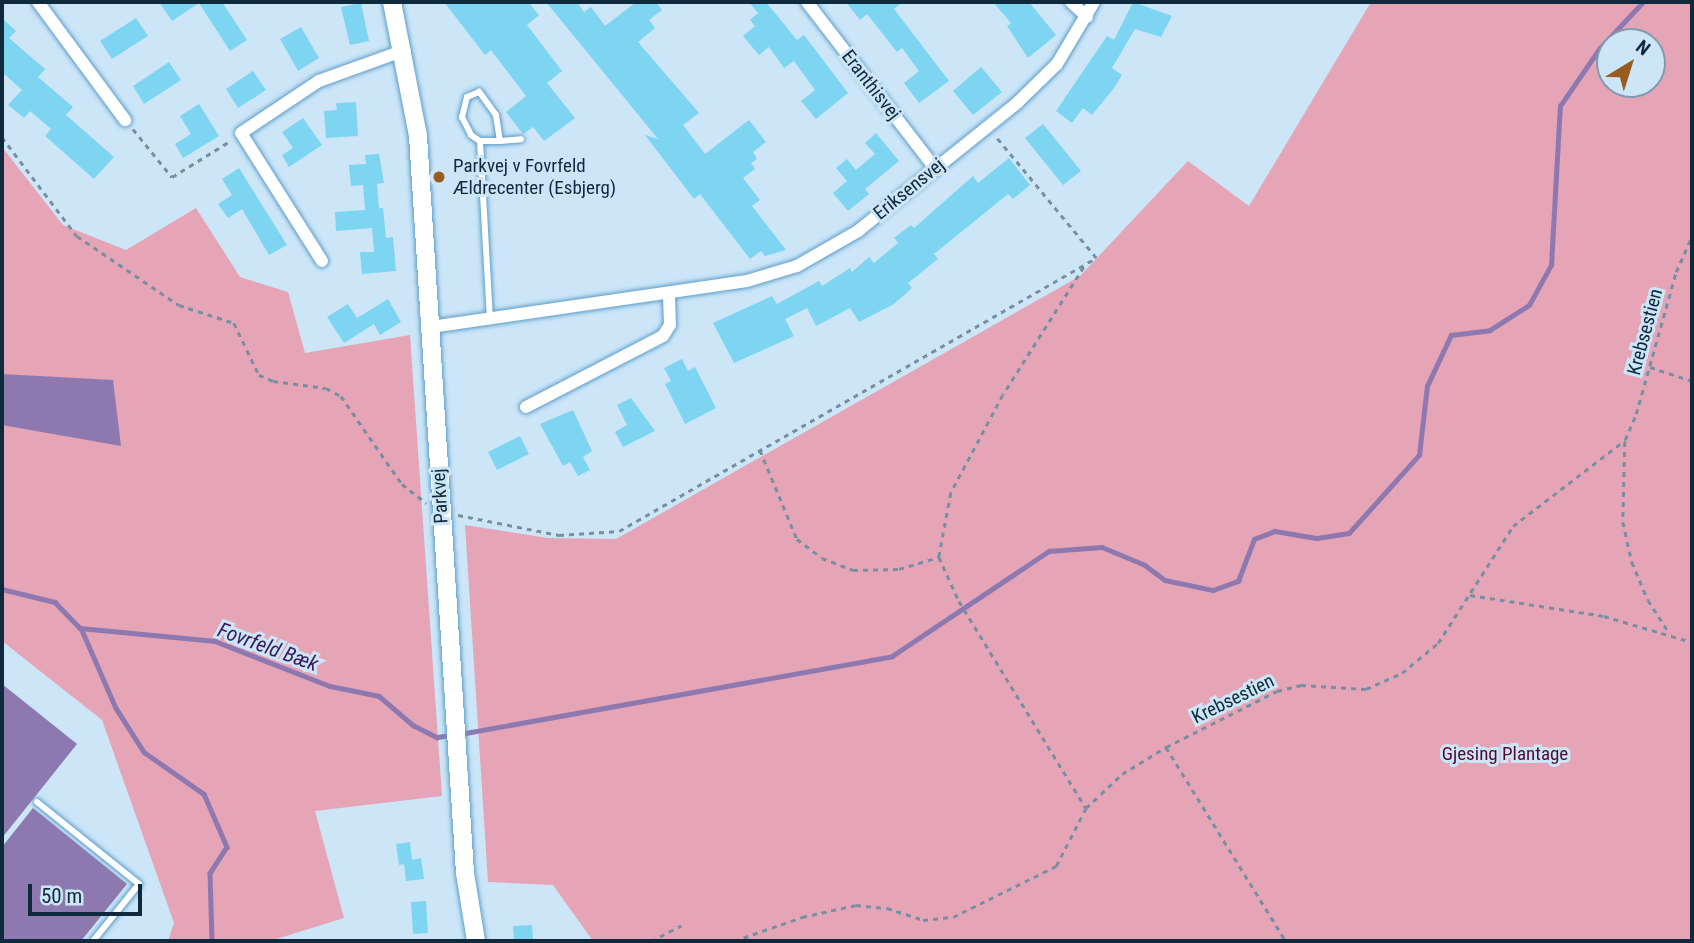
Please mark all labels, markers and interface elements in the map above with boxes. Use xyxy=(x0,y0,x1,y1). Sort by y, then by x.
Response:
north arrow xyxy=(1596,28,1666,98)
text: N xyxy=(1631,35,1655,60)
street label: Eranthisvej xyxy=(837,46,905,124)
street label: Eriksensvej xyxy=(869,153,949,225)
place label: Parkvej v Fovrfeld Ældrecenter (Esbjerg) xyxy=(453,155,616,199)
marker: Parkvej v Fovrfeld Ældrecenter (Esbjerg) xyxy=(431,169,447,185)
street label: Krebsestien xyxy=(1623,286,1667,378)
street label: Parkvej xyxy=(427,468,453,524)
water label: Fovrfeld Bæk xyxy=(214,617,322,677)
street label: Krebsestien xyxy=(1188,669,1278,729)
park label: Gjesing Plantage xyxy=(1442,743,1568,765)
scale bar xyxy=(32,870,145,914)
text: 50 m xyxy=(41,884,82,908)

